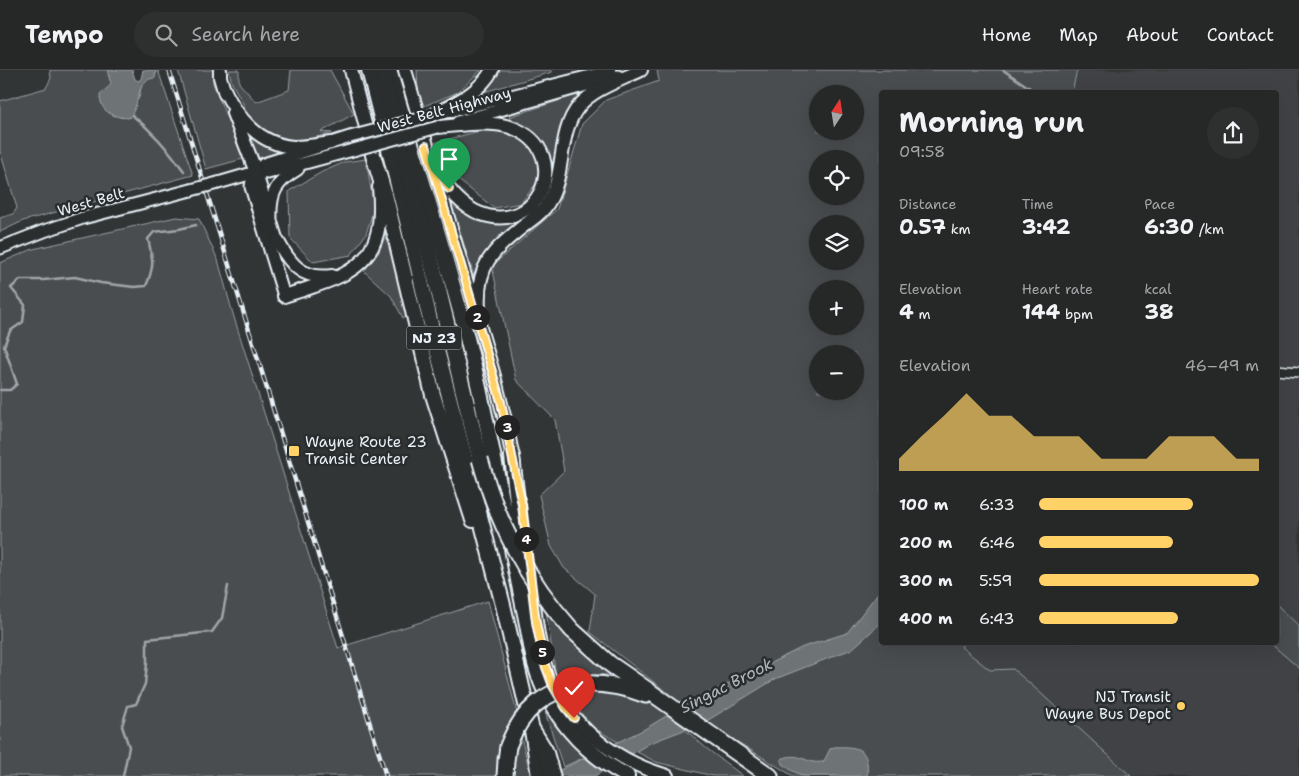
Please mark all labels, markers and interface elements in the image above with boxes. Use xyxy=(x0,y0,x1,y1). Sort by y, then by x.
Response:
search box xyxy=(134,12,484,57)
text: Tempo xyxy=(25,19,104,51)
icon: search xyxy=(152,21,180,49)
text: Search here xyxy=(192,22,300,47)
text: Home xyxy=(982,23,1031,47)
text: Map xyxy=(1059,23,1098,47)
text: About xyxy=(1126,23,1179,47)
text: Contact xyxy=(1207,23,1274,47)
street label: West Belt Highway xyxy=(375,83,513,137)
north arrow xyxy=(809,85,864,140)
map controls xyxy=(809,85,864,400)
text: Morning run xyxy=(899,103,1084,141)
button: share xyxy=(1207,107,1259,159)
pin xyxy=(428,138,470,189)
text: 09:58 xyxy=(899,141,945,162)
icon: arrive xyxy=(435,145,463,173)
button: locate xyxy=(809,150,864,205)
street label: West Belt xyxy=(55,183,127,221)
text: Distance xyxy=(899,195,956,213)
text: Time xyxy=(1022,195,1054,213)
text: Pace xyxy=(1144,195,1175,213)
text: 0.57 xyxy=(899,213,946,241)
text: 3:42 xyxy=(1022,213,1070,241)
text: 6:30 xyxy=(1144,213,1194,241)
button: layers xyxy=(809,215,864,270)
text: km xyxy=(946,220,971,238)
text: /km xyxy=(1194,220,1224,238)
button: + xyxy=(809,280,864,335)
text: Elevation xyxy=(899,280,962,298)
text: Heart rate xyxy=(1022,280,1093,298)
text: kcal xyxy=(1144,280,1172,298)
text: 4 xyxy=(899,298,914,326)
text: 144 xyxy=(1022,298,1060,326)
text: 38 xyxy=(1144,298,1174,326)
pin: 2 xyxy=(464,304,490,330)
text: m xyxy=(914,305,931,323)
text: bpm xyxy=(1060,305,1093,323)
text: 2 xyxy=(473,308,482,326)
road number: NJ 23 xyxy=(406,326,462,350)
button: − xyxy=(809,345,864,400)
text: Elevation xyxy=(899,355,971,376)
text: 46–49 m xyxy=(1185,355,1259,376)
pin: 3 xyxy=(494,414,520,440)
text: 3 xyxy=(503,418,512,436)
place label: Wayne Route 23 Transit Center xyxy=(305,432,427,469)
marker: Wayne Route 23 Transit Center xyxy=(287,444,301,458)
text: 100 m xyxy=(899,494,948,515)
text: 6:33 xyxy=(979,494,1015,515)
pin: 4 xyxy=(514,526,538,552)
text: 4 xyxy=(522,530,531,548)
text: 200 m xyxy=(899,532,952,553)
text: 6:46 xyxy=(979,532,1015,553)
text: 300 m xyxy=(899,570,953,591)
text: 5:59 xyxy=(979,570,1013,591)
text: 400 m xyxy=(899,608,953,629)
text: 6:43 xyxy=(979,608,1014,629)
pin: 5 xyxy=(530,640,554,664)
text: 5 xyxy=(538,643,547,661)
water label: Singac Brook xyxy=(676,653,776,718)
pin xyxy=(553,667,595,718)
icon: check xyxy=(560,674,588,702)
place label: NJ Transit Wayne Bus Depot xyxy=(1045,687,1171,724)
marker: NJ Transit Wayne Bus Depot xyxy=(1175,700,1187,712)

